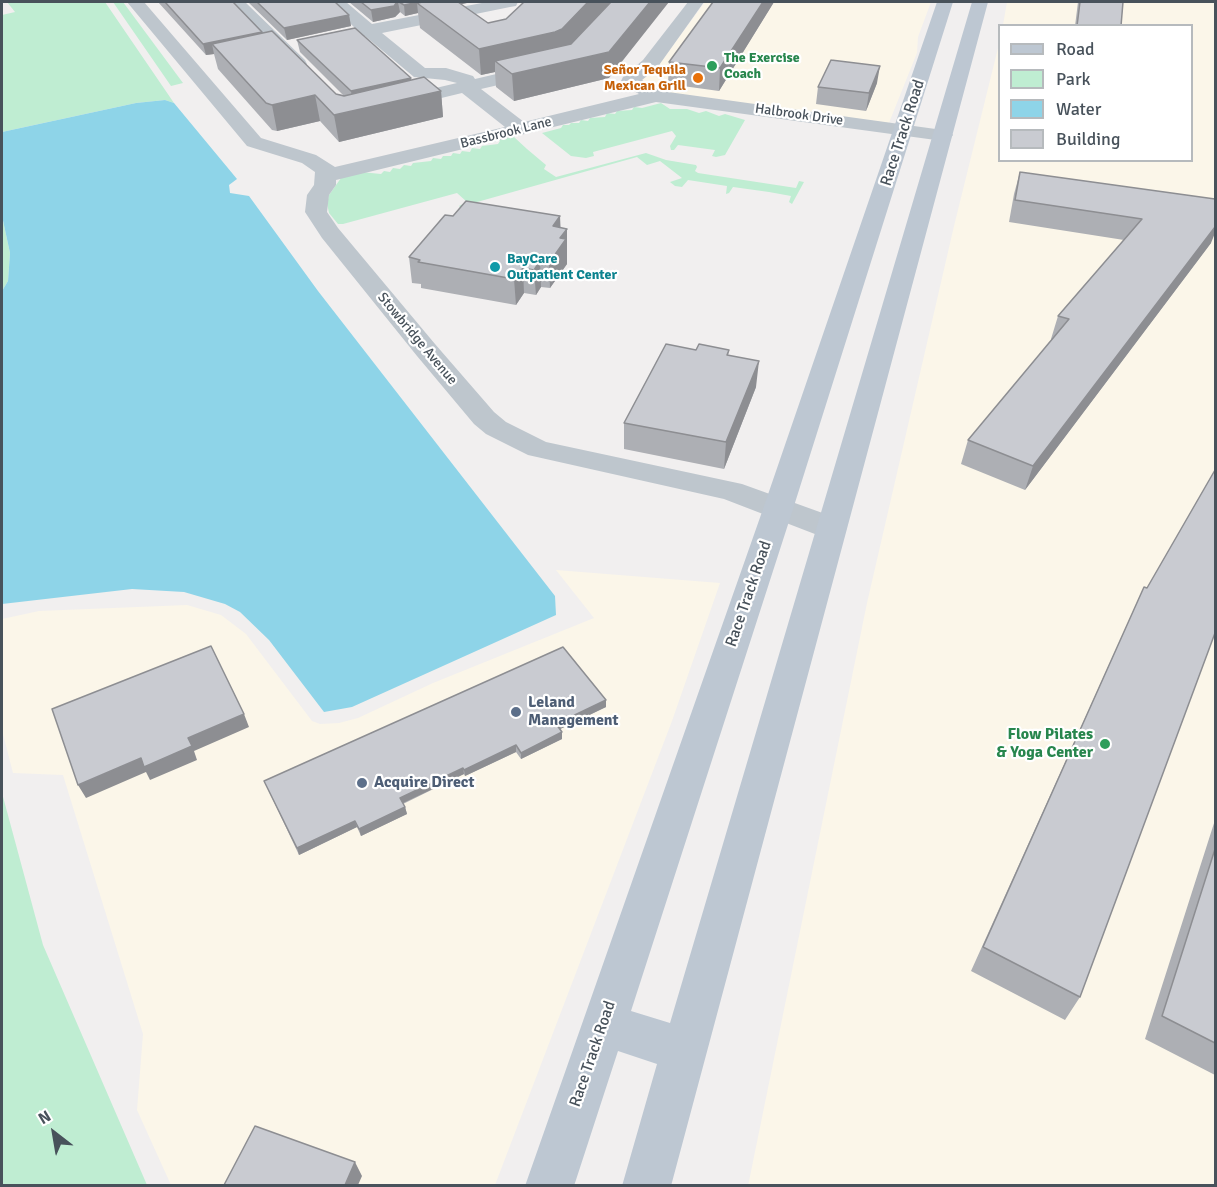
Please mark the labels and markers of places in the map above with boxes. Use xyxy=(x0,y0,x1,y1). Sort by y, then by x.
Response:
place label: The Exercise Coach xyxy=(724,50,800,82)
marker: The Exercise Coach xyxy=(705,59,719,73)
place label: Señor Tequila Mexican Grill xyxy=(604,62,686,94)
marker: Señor Tequila Mexican Grill xyxy=(691,71,705,85)
place label: BayCare Outpatient Center xyxy=(507,251,617,284)
marker: BayCare Outpatient Center xyxy=(488,260,502,274)
place label: Leland Management xyxy=(528,693,619,731)
marker: Leland Management xyxy=(509,705,523,719)
place label: Flow Pilates & Yoga Center xyxy=(996,725,1093,763)
marker: Flow Pilates & Yoga Center xyxy=(1098,737,1112,751)
place label: Acquire Direct xyxy=(374,773,474,793)
marker: Acquire Direct xyxy=(355,776,369,790)

